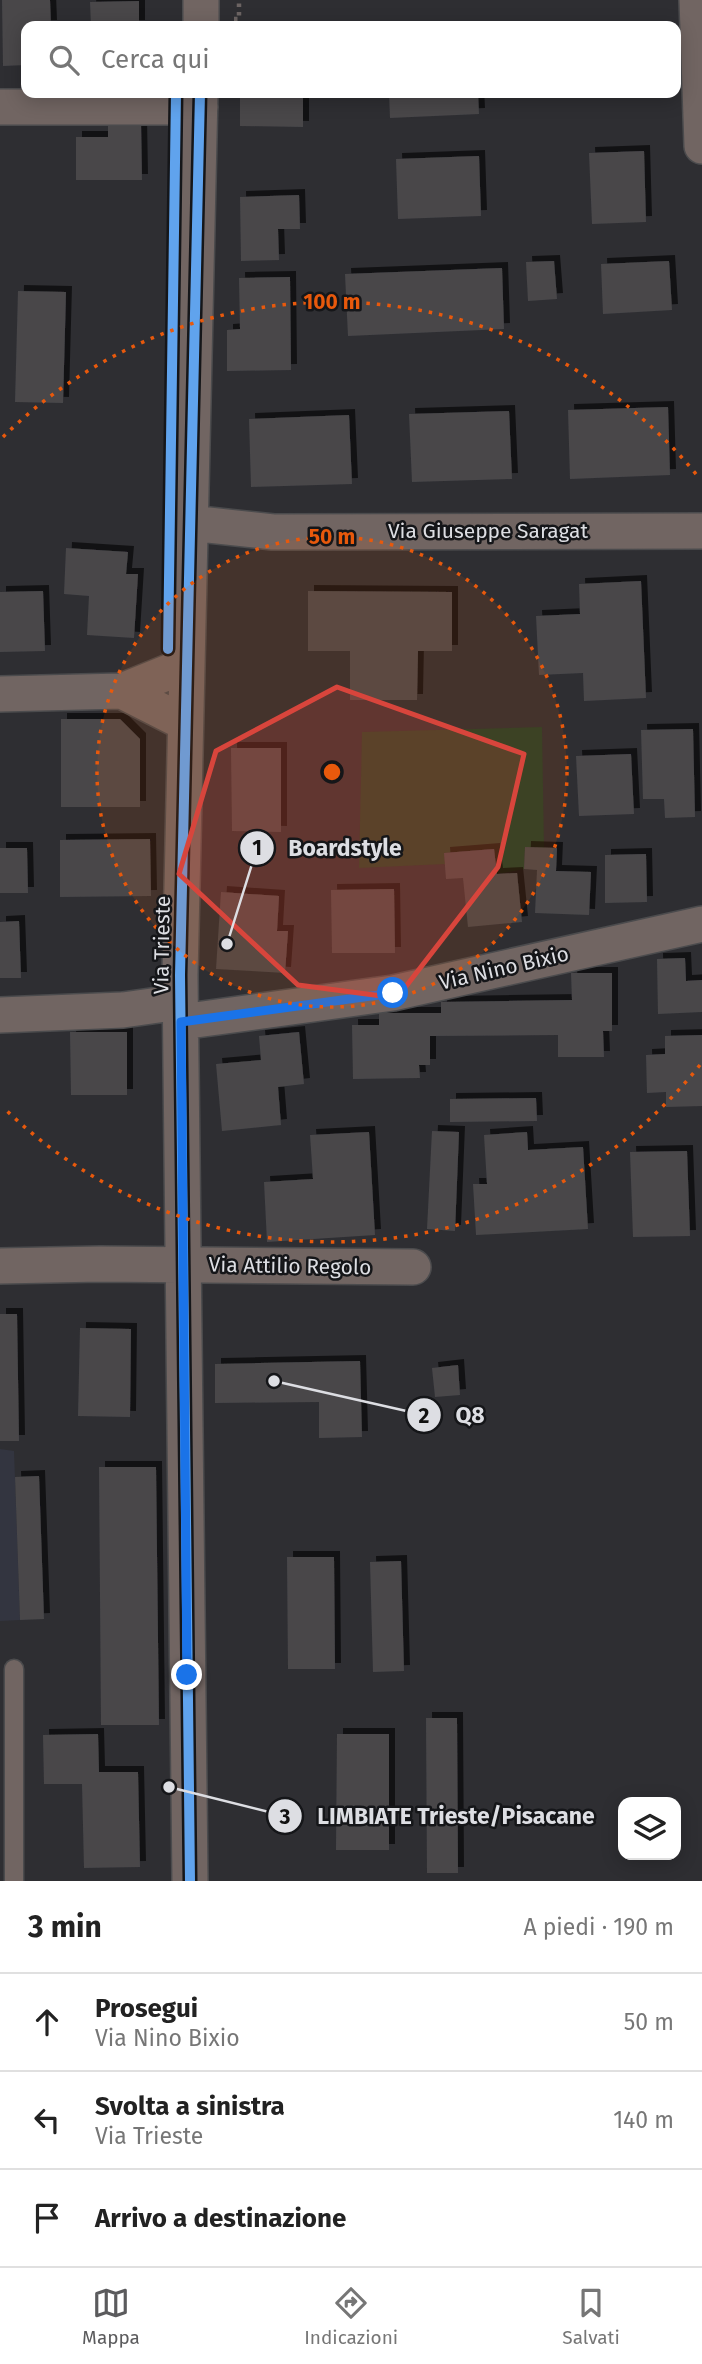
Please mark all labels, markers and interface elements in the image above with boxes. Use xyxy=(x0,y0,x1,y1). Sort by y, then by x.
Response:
search box xyxy=(21,21,681,98)
icon: search xyxy=(45,41,83,79)
text: Cerca qui xyxy=(101,44,210,75)
text: 100 m xyxy=(303,289,361,315)
street label: Via Giuseppe Saragat xyxy=(388,518,589,544)
text: 50 m xyxy=(309,524,355,550)
centre of rings xyxy=(320,760,344,784)
callout: Boardstyle xyxy=(239,826,416,870)
text: Boardstyle xyxy=(288,834,402,862)
text: 1 xyxy=(252,835,262,861)
street label: Via Trieste xyxy=(148,895,176,995)
street label: Via Nino Bixio xyxy=(437,940,571,996)
route start xyxy=(377,977,408,1008)
street label: Via Attilio Regolo xyxy=(208,1252,372,1280)
callout: Q8 xyxy=(407,1393,499,1437)
text: Q8 xyxy=(455,1401,485,1429)
text: 2 xyxy=(419,1403,430,1429)
route end xyxy=(171,1659,202,1690)
callout: LIMBIATE Trieste/Pisacane xyxy=(268,1794,608,1838)
map controls xyxy=(618,1797,681,1860)
button: layers xyxy=(618,1797,681,1860)
text: LIMBIATE Trieste/Pisacane xyxy=(317,1802,595,1830)
text: 3 xyxy=(279,1804,291,1830)
text: 3 min xyxy=(28,1909,102,1945)
text: A piedi · 190 m xyxy=(523,1913,674,1941)
text: Prosegui xyxy=(95,1993,198,2024)
icon: ahead xyxy=(28,2003,66,2041)
text: 50 m xyxy=(624,2008,674,2036)
text: Via Nino Bixio xyxy=(95,2024,240,2052)
text: Svolta a sinistra xyxy=(95,2091,285,2122)
icon: left xyxy=(28,2101,66,2139)
text: 140 m xyxy=(613,2106,674,2134)
text: Via Trieste xyxy=(95,2122,203,2150)
icon: arrive xyxy=(28,2199,66,2237)
text: Arrivo a destinazione xyxy=(95,2203,346,2234)
tab: Mappa xyxy=(82,2284,140,2349)
tab: Indicazioni xyxy=(304,2284,398,2349)
tab: Salvati xyxy=(562,2284,620,2349)

